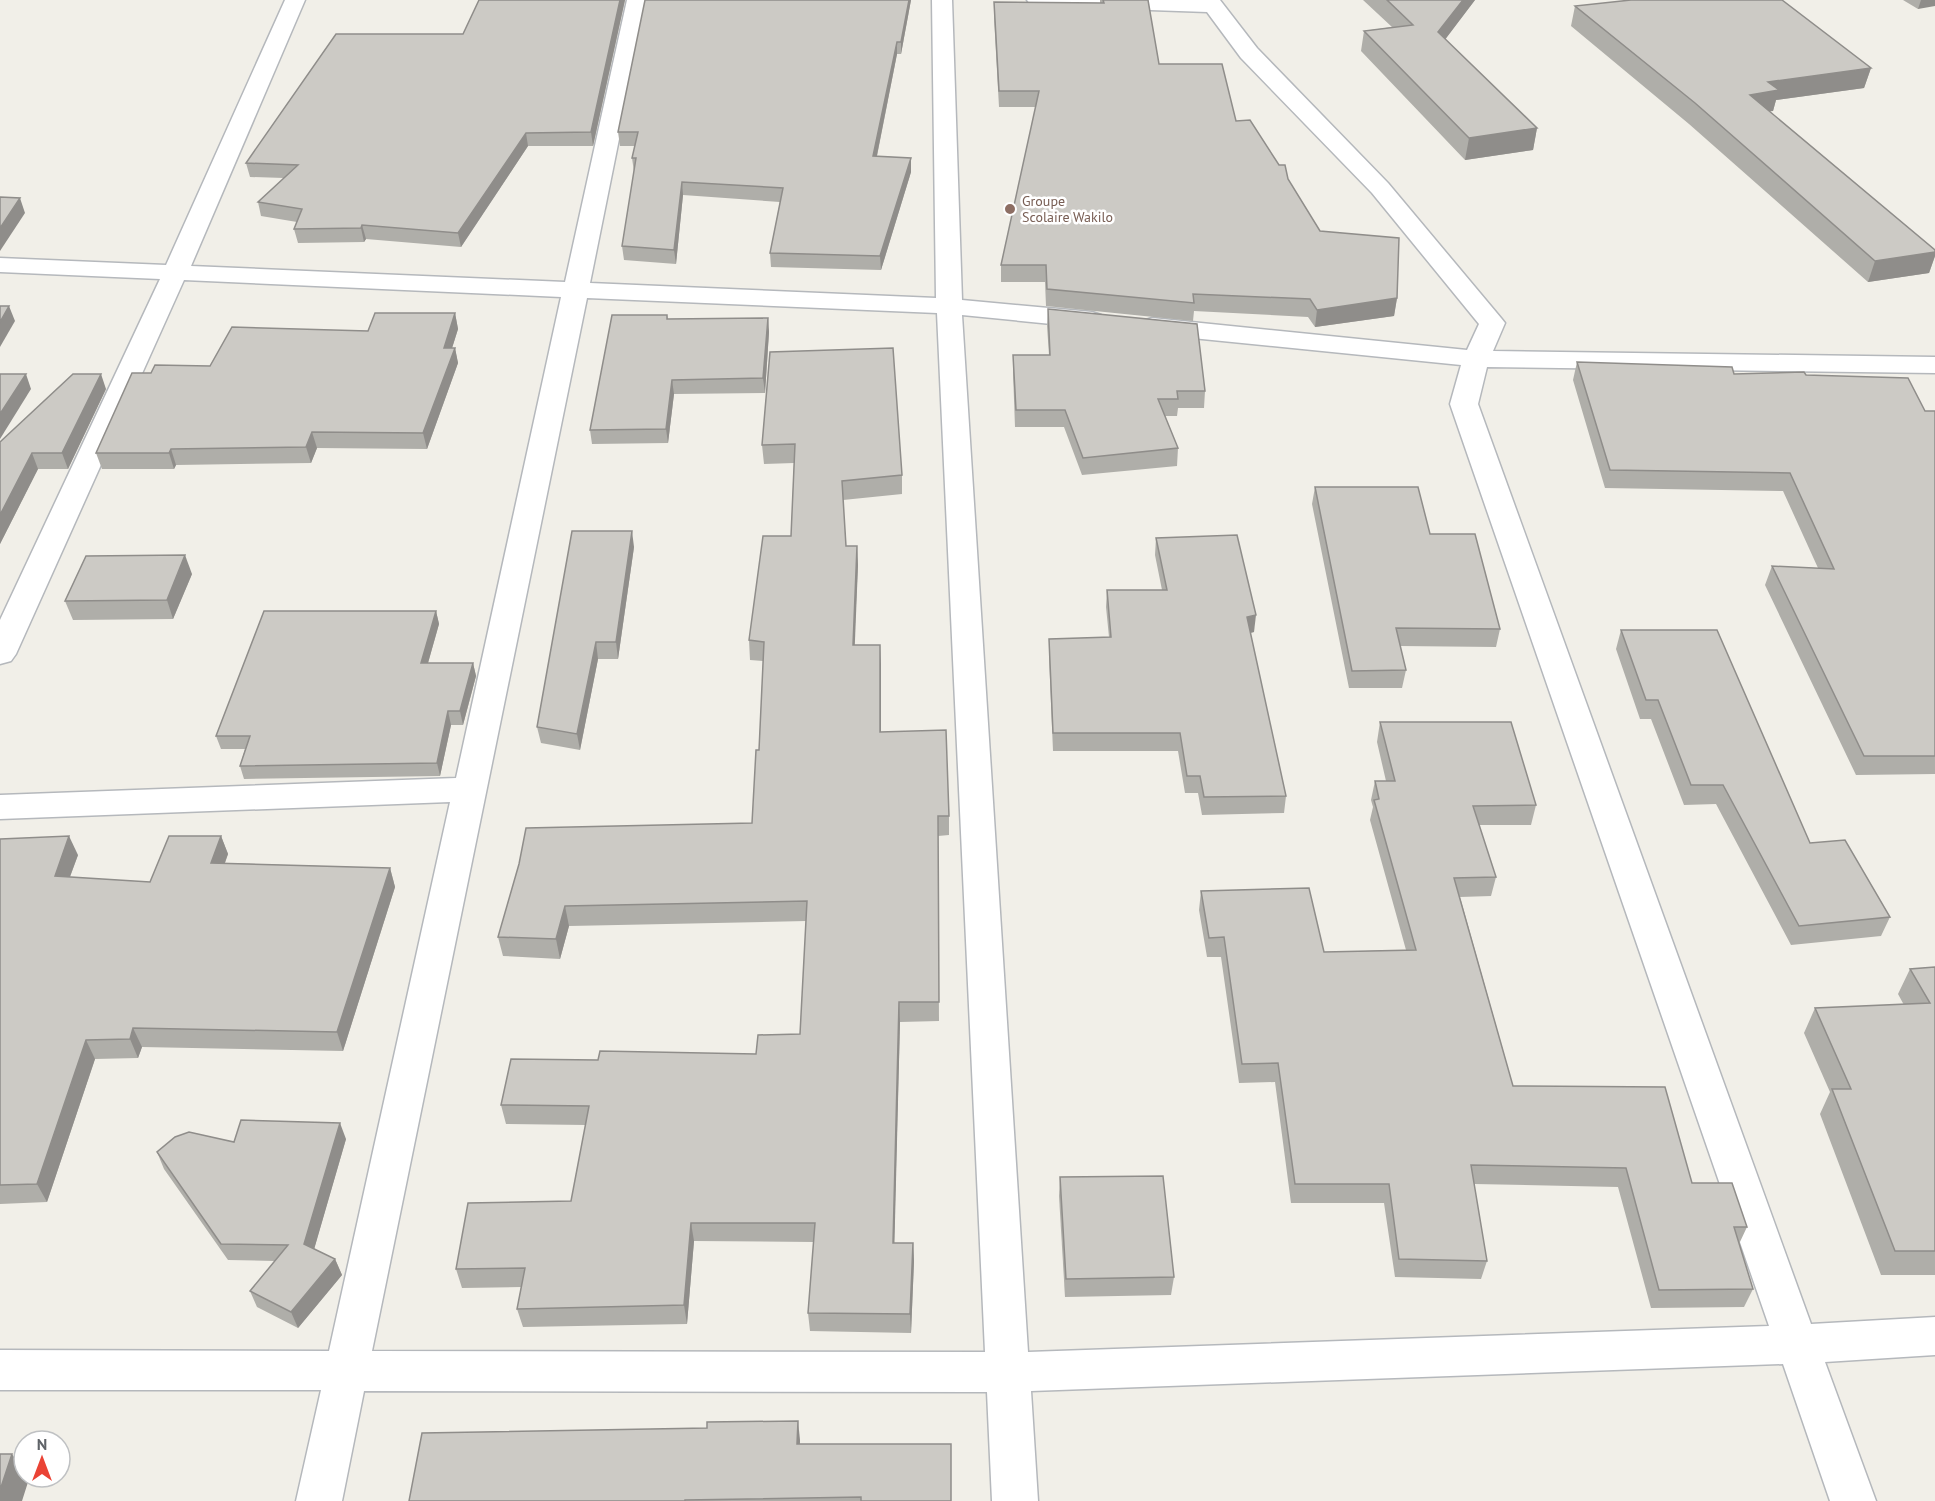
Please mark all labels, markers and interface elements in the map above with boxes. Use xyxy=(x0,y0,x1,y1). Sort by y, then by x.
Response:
place label: Groupe Scolaire Wakilo xyxy=(1022,192,1113,226)
marker: Groupe Scolaire Wakilo xyxy=(1003,202,1017,216)
north arrow xyxy=(12,1429,72,1489)
text: N xyxy=(37,1434,47,1454)

